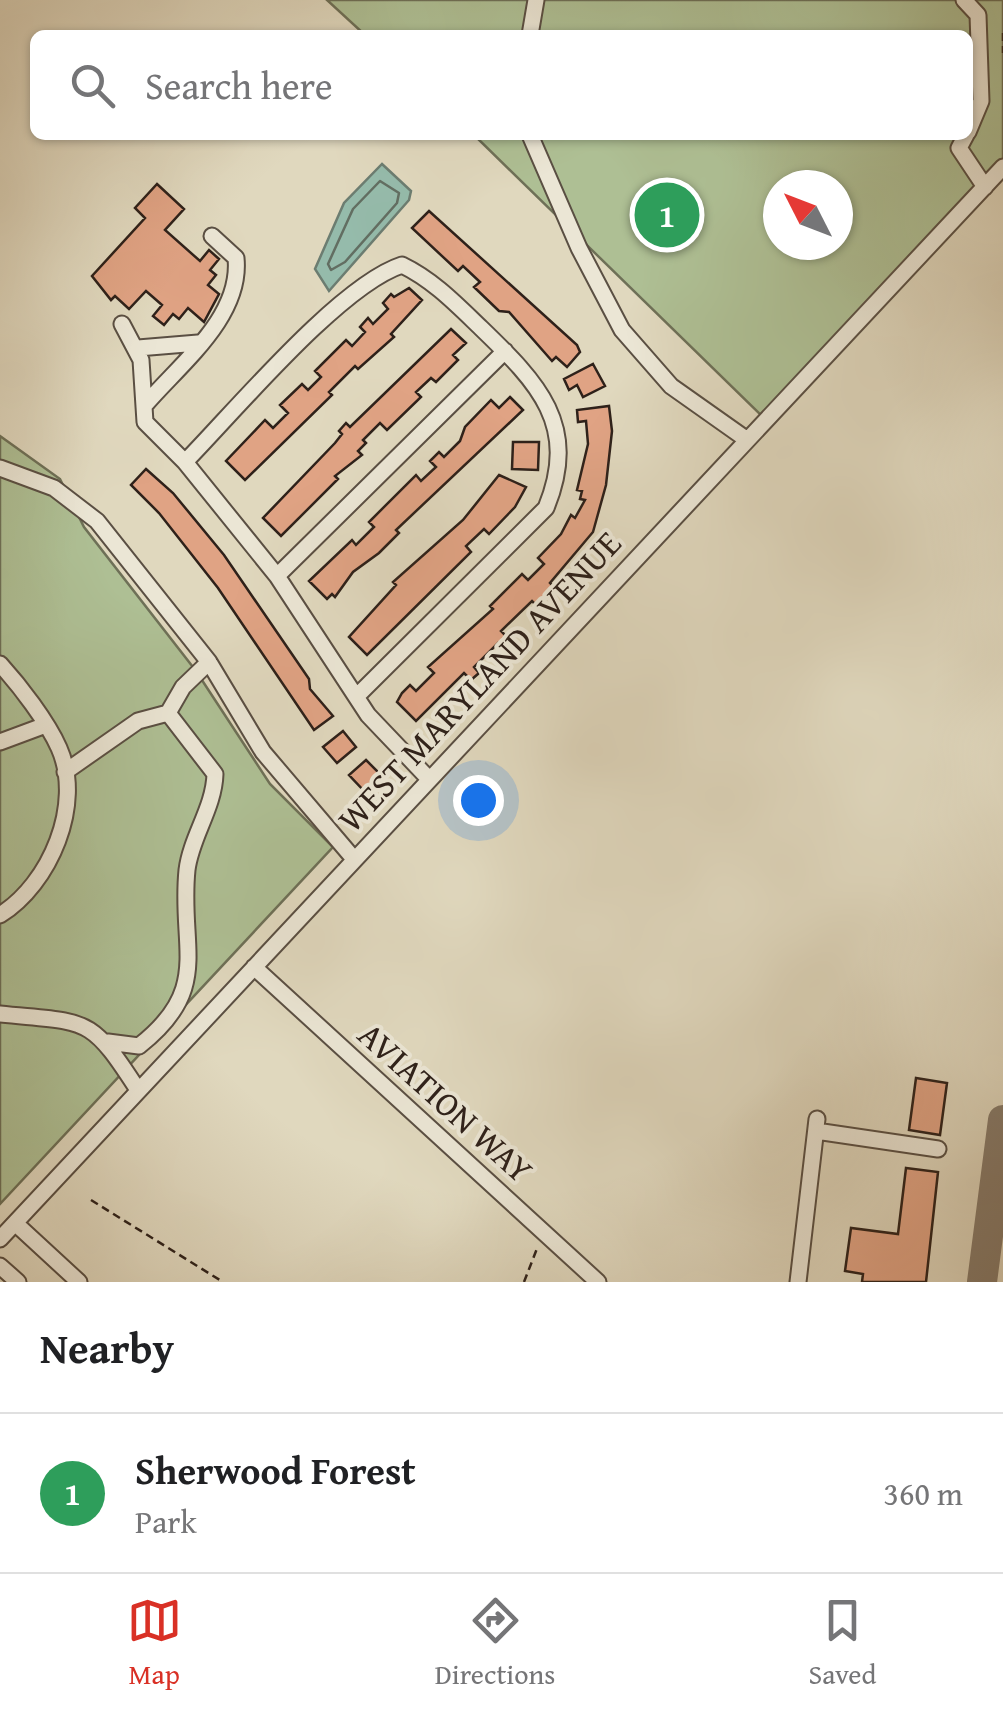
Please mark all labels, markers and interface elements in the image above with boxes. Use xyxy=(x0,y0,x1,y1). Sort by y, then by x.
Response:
search box xyxy=(30,30,973,140)
text: Search here xyxy=(145,57,333,113)
icon: search xyxy=(65,58,120,113)
north arrow xyxy=(763,170,853,260)
pin: 1 xyxy=(634,178,700,252)
street label: WEST MARYLAND AVENUE xyxy=(325,519,633,843)
your location xyxy=(453,775,504,826)
street label: AVIATION WAY xyxy=(347,1009,545,1195)
text: Nearby xyxy=(40,1317,174,1378)
text: Sherwood Forest xyxy=(135,1442,416,1498)
text: 1 xyxy=(64,1470,81,1517)
text: 360 m xyxy=(884,1470,963,1517)
text: Park xyxy=(135,1498,197,1545)
tab: Map xyxy=(127,1593,182,1694)
tab: Directions xyxy=(435,1593,555,1694)
tab: Saved xyxy=(809,1593,876,1694)

